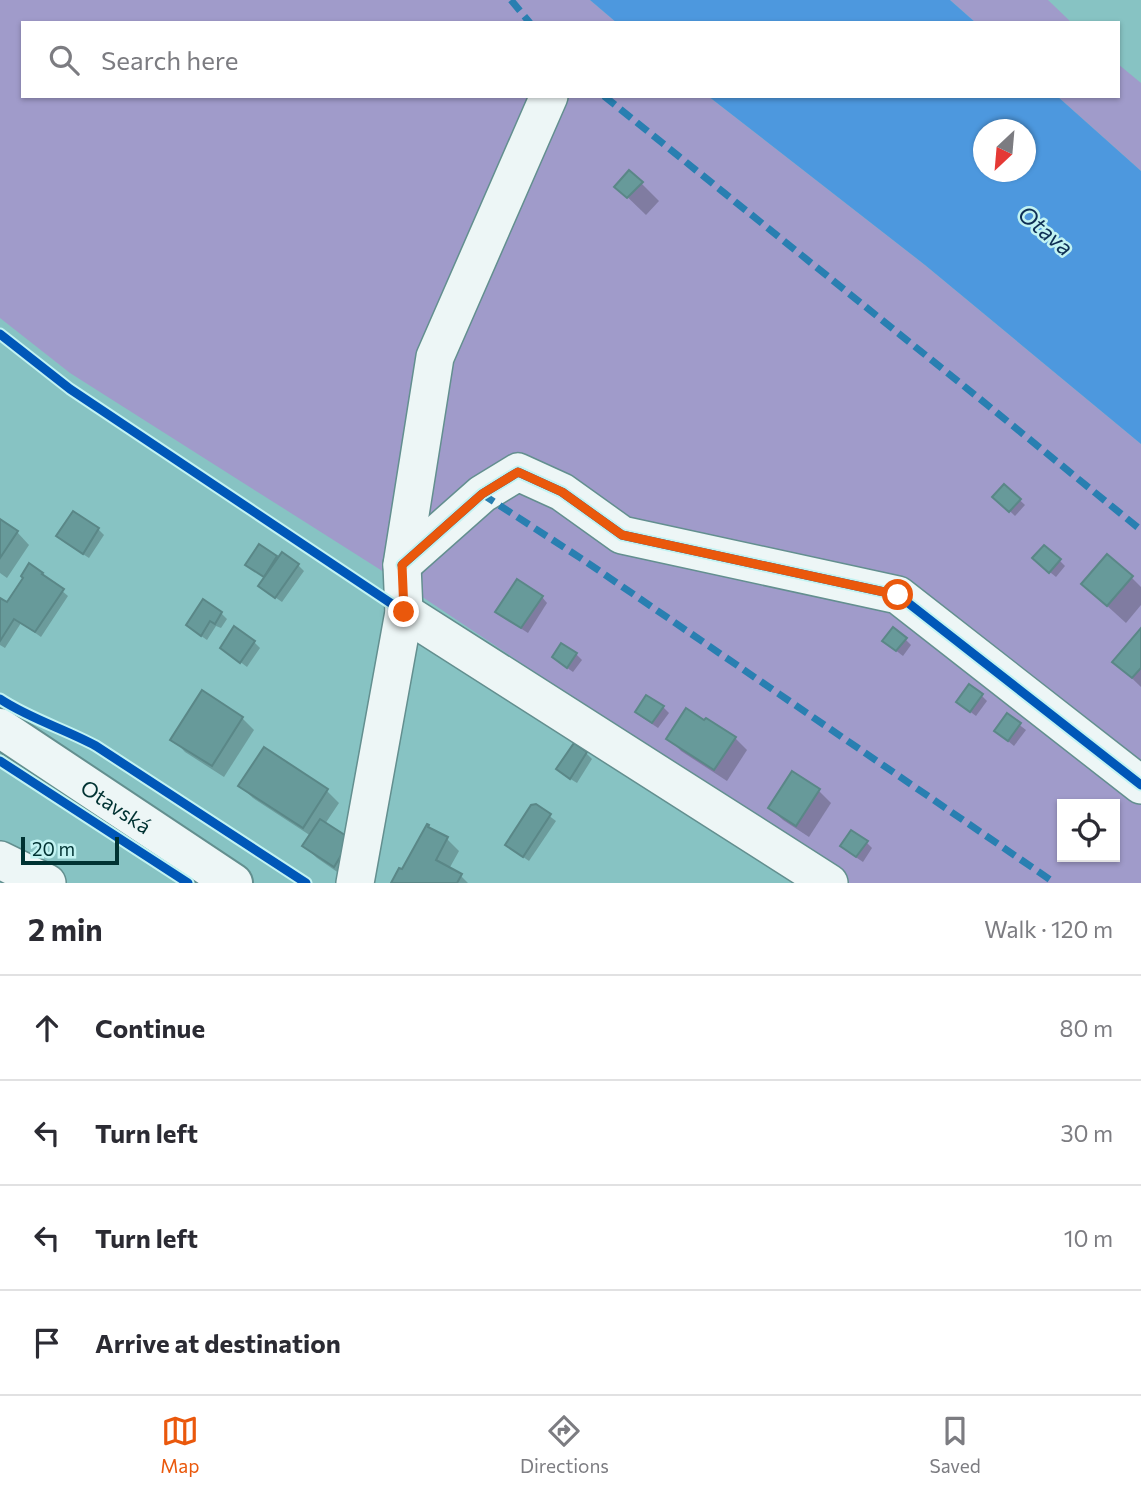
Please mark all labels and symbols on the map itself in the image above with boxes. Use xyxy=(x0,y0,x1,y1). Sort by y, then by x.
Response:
north arrow xyxy=(973,119,1036,182)
water label: Otava xyxy=(1013,199,1079,261)
route start xyxy=(882,579,913,610)
route end xyxy=(388,596,419,627)
street label: Otavská xyxy=(77,773,156,838)
scale bar xyxy=(21,834,119,866)

